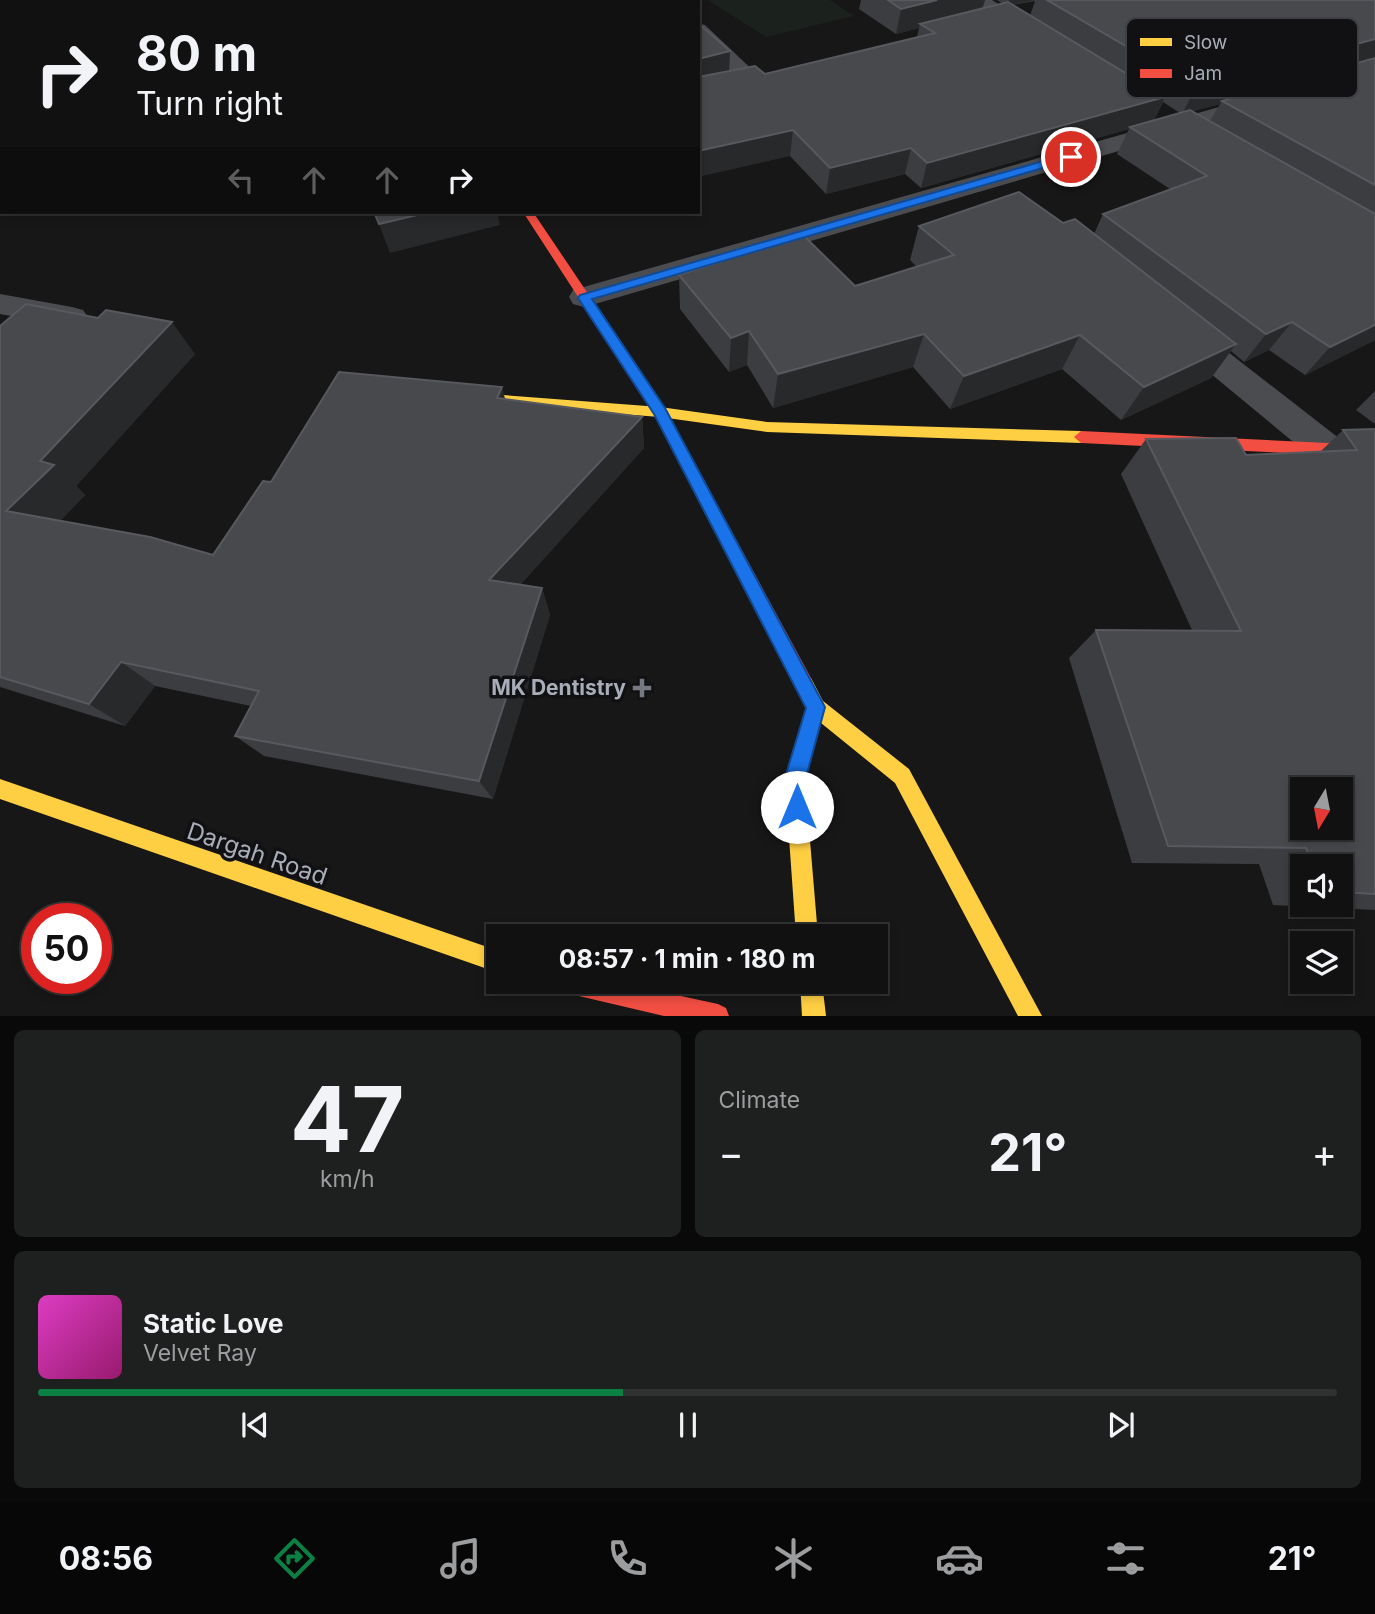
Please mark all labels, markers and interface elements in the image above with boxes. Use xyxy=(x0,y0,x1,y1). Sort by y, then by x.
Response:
legend xyxy=(1126,18,1358,98)
text: 80 m xyxy=(136,24,257,83)
icon: right xyxy=(21,28,112,119)
text: Slow xyxy=(1184,31,1227,54)
text: Jam xyxy=(1184,62,1222,85)
text: Turn right xyxy=(136,84,283,123)
pin xyxy=(1041,127,1101,187)
icon: arrive xyxy=(1052,138,1090,176)
icon: left xyxy=(222,161,260,199)
icon: ahead xyxy=(295,161,333,199)
icon: ahead xyxy=(368,161,406,199)
icon: right xyxy=(441,161,479,199)
place label: MK Dentistry xyxy=(491,675,626,700)
marker: MK Dentistry xyxy=(632,678,652,698)
position arrow xyxy=(760,770,834,844)
north arrow xyxy=(1290,777,1353,840)
map controls xyxy=(1290,777,1353,994)
street label: Dargah Road xyxy=(183,816,331,891)
button: sound xyxy=(1290,854,1353,917)
speed limit sign: 50 xyxy=(21,903,112,994)
button: layers xyxy=(1290,931,1353,994)
text: 08:57 · 1 min · 180 m xyxy=(559,943,815,974)
text: 47 xyxy=(290,1064,404,1174)
text: Climate xyxy=(719,1086,800,1114)
text: 21° xyxy=(988,1121,1067,1184)
text: − xyxy=(719,1130,744,1176)
text: + xyxy=(1312,1130,1337,1176)
text: km/h xyxy=(320,1165,375,1193)
text: Static Love xyxy=(143,1308,284,1339)
text: Velvet Ray xyxy=(143,1339,257,1367)
icon: previous xyxy=(236,1406,274,1444)
icon: pause xyxy=(669,1406,707,1444)
icon: next xyxy=(1102,1406,1140,1444)
icon: directions xyxy=(270,1534,319,1583)
icon: music xyxy=(436,1534,485,1583)
icon: phone xyxy=(603,1534,652,1583)
icon: climate xyxy=(769,1534,818,1583)
icon: car xyxy=(935,1534,984,1583)
icon: filters xyxy=(1101,1534,1150,1583)
text: 08:56 xyxy=(59,1539,153,1578)
text: 21° xyxy=(1268,1539,1316,1578)

